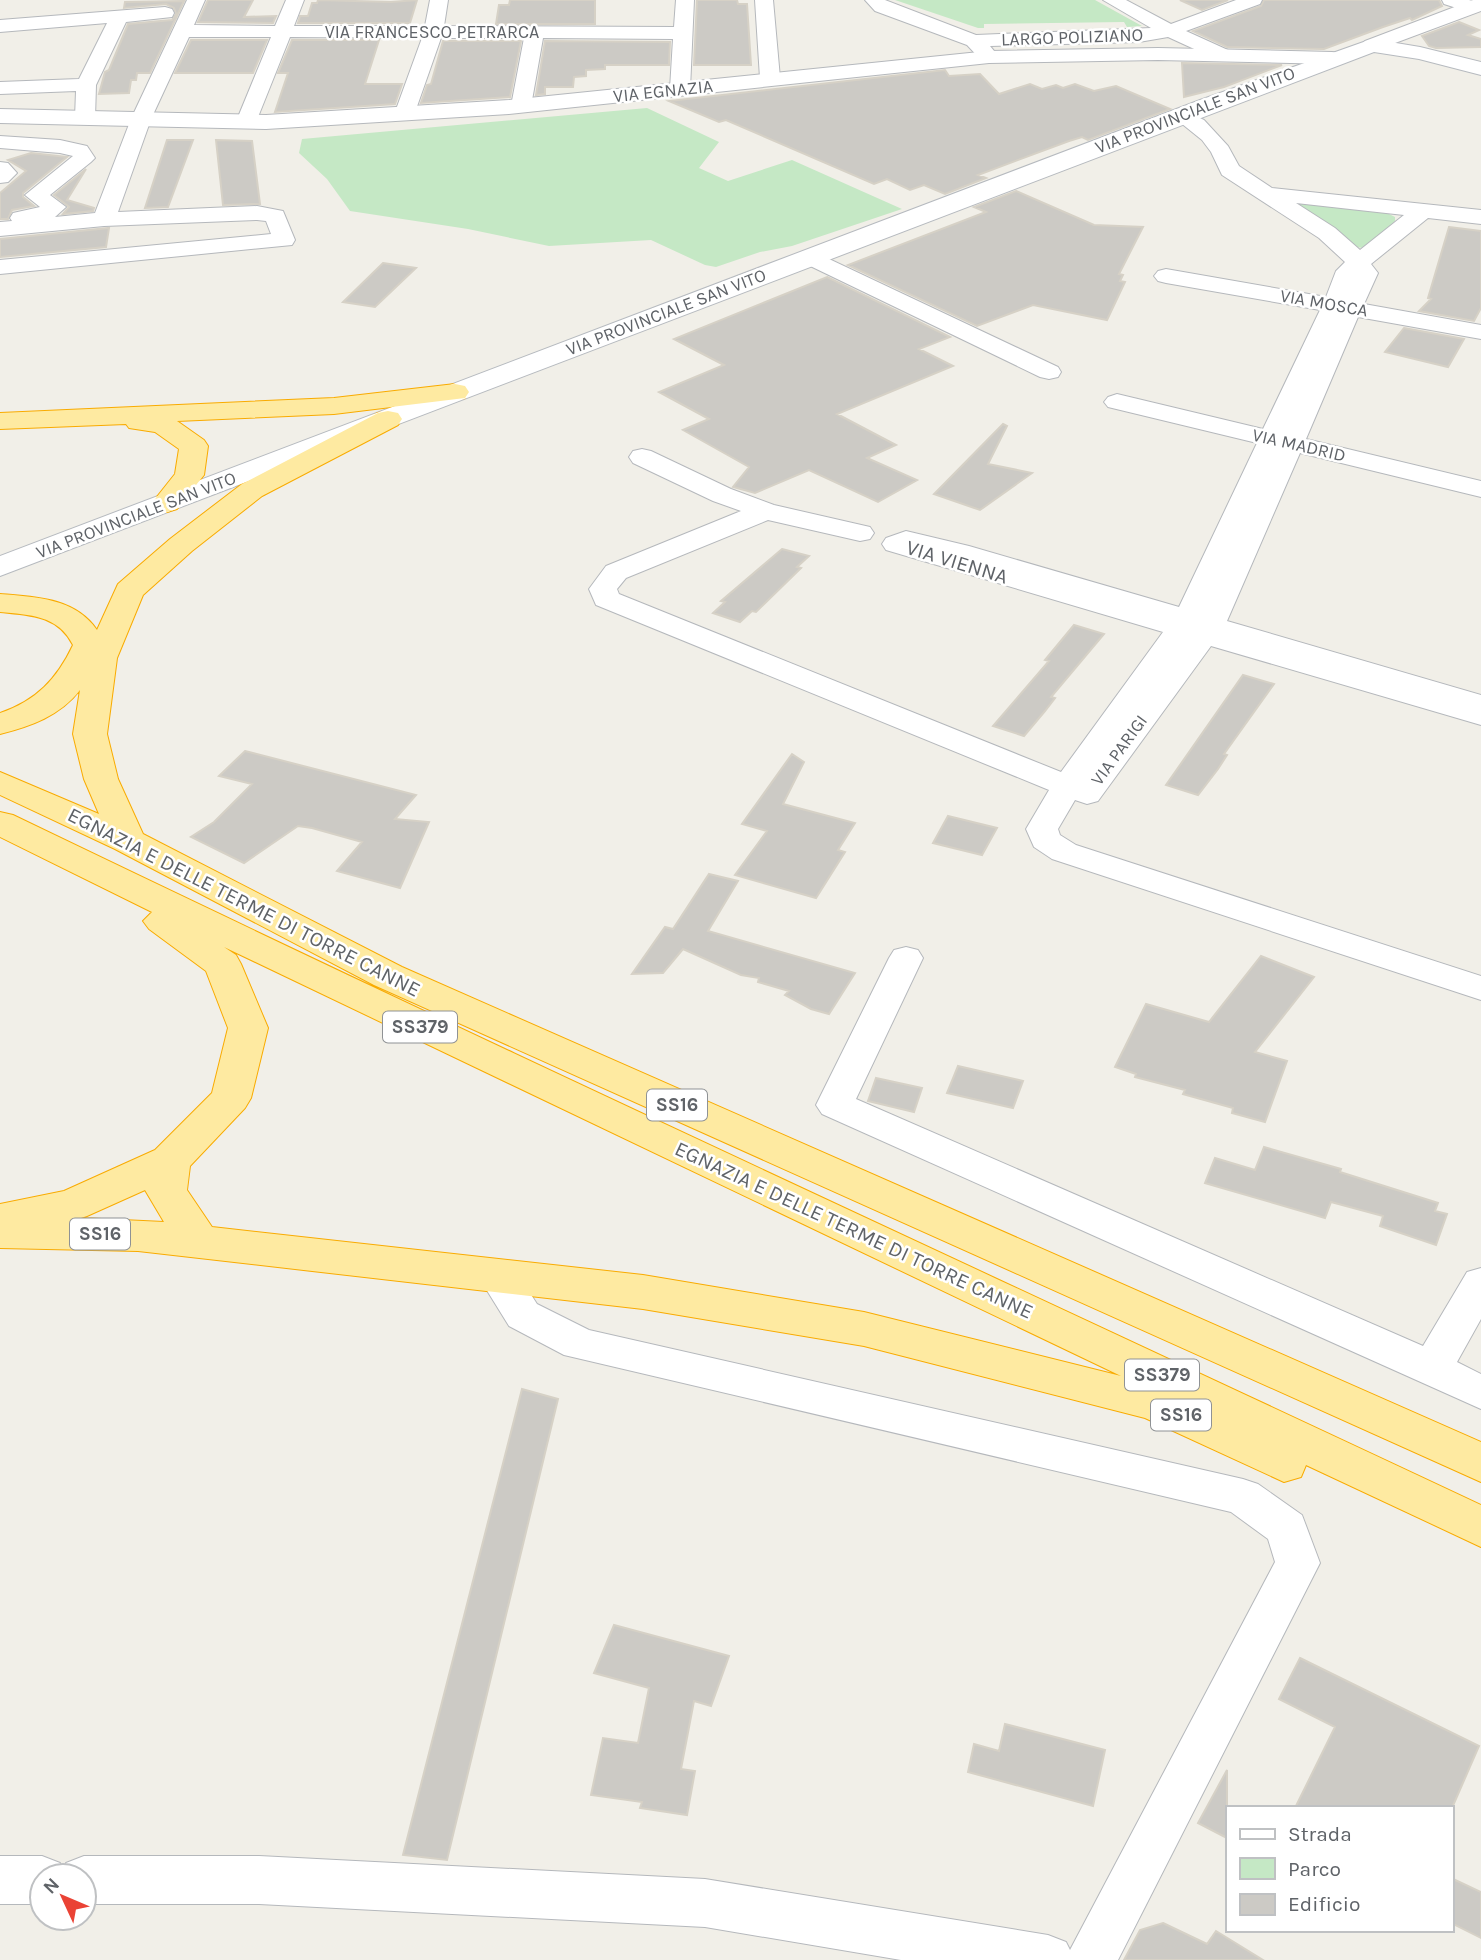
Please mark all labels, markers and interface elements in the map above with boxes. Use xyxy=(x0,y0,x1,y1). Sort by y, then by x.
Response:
street label: VIA FRANCESCO PETRARCA xyxy=(325,21,539,43)
street label: LARGO POLIZIANO xyxy=(1001,24,1143,50)
street label: VIA PROVINCIALE SAN VITO xyxy=(1092,62,1298,158)
street label: VIA EGNAZIA xyxy=(612,75,714,107)
street label: VIA PROVINCIALE SAN VITO xyxy=(563,264,769,360)
street label: VIA MOSCA xyxy=(1278,284,1370,322)
street label: VIA MADRID xyxy=(1250,424,1348,466)
street label: VIA PROVINCIALE SAN VITO xyxy=(33,467,239,563)
street label: VIA VIENNA xyxy=(903,535,1011,589)
street label: VIA PARIGI xyxy=(1086,710,1152,790)
street label: EGNAZIA E DELLE TERME DI TORRE CANNE xyxy=(64,802,424,1002)
road number: SS379 xyxy=(383,1012,457,1042)
road number: SS16 xyxy=(647,1090,707,1120)
street label: EGNAZIA E DELLE TERME DI TORRE CANNE xyxy=(671,1136,1037,1324)
road number: SS16 xyxy=(70,1218,130,1250)
road number: SS379 xyxy=(1125,1359,1199,1390)
road number: SS16 xyxy=(1151,1400,1211,1430)
legend xyxy=(1226,1806,1453,1932)
text: Strada xyxy=(1288,1822,1352,1846)
text: Parco xyxy=(1288,1857,1341,1881)
north arrow xyxy=(28,1862,98,1932)
text: N xyxy=(39,1873,64,1898)
text: Edificio xyxy=(1288,1892,1361,1916)

